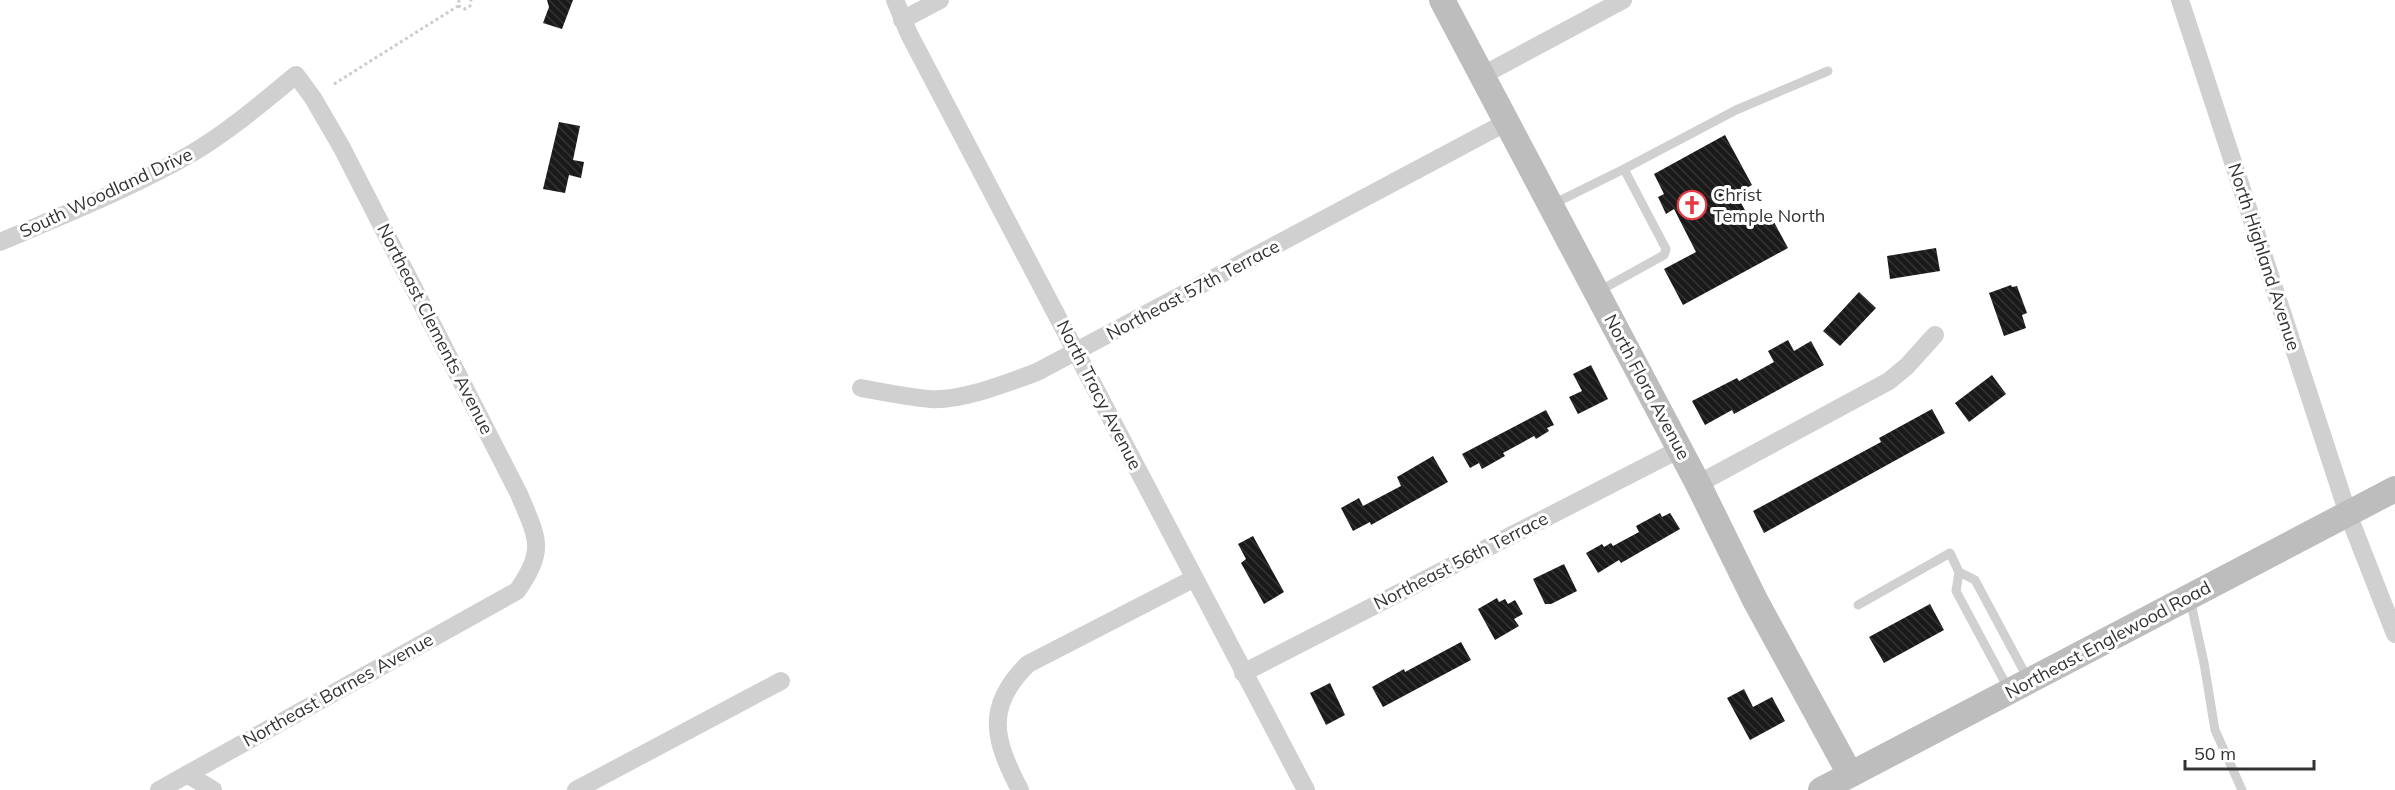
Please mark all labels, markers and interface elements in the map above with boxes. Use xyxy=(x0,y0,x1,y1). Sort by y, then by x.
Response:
street label: South Woodland Drive xyxy=(16,142,196,243)
street label: North Highland Avenue xyxy=(2223,160,2306,353)
place label: Christ Temple North xyxy=(1713,183,1825,227)
church icon: Christ Temple North xyxy=(1676,189,1708,221)
street label: Northeast Clements Avenue xyxy=(372,220,499,438)
street label: Northeast 57th Terrace xyxy=(1102,234,1283,345)
street label: North Flora Avenue xyxy=(1599,310,1696,464)
street label: North Tracy Avenue xyxy=(1052,316,1147,473)
street label: Northeast 56th Terrace xyxy=(1370,507,1552,615)
street label: Northeast Englewood Road xyxy=(2001,575,2215,704)
street label: Northeast Barnes Avenue xyxy=(238,628,437,752)
scale bar xyxy=(2185,733,2314,771)
text: 50 m xyxy=(2194,742,2236,765)

